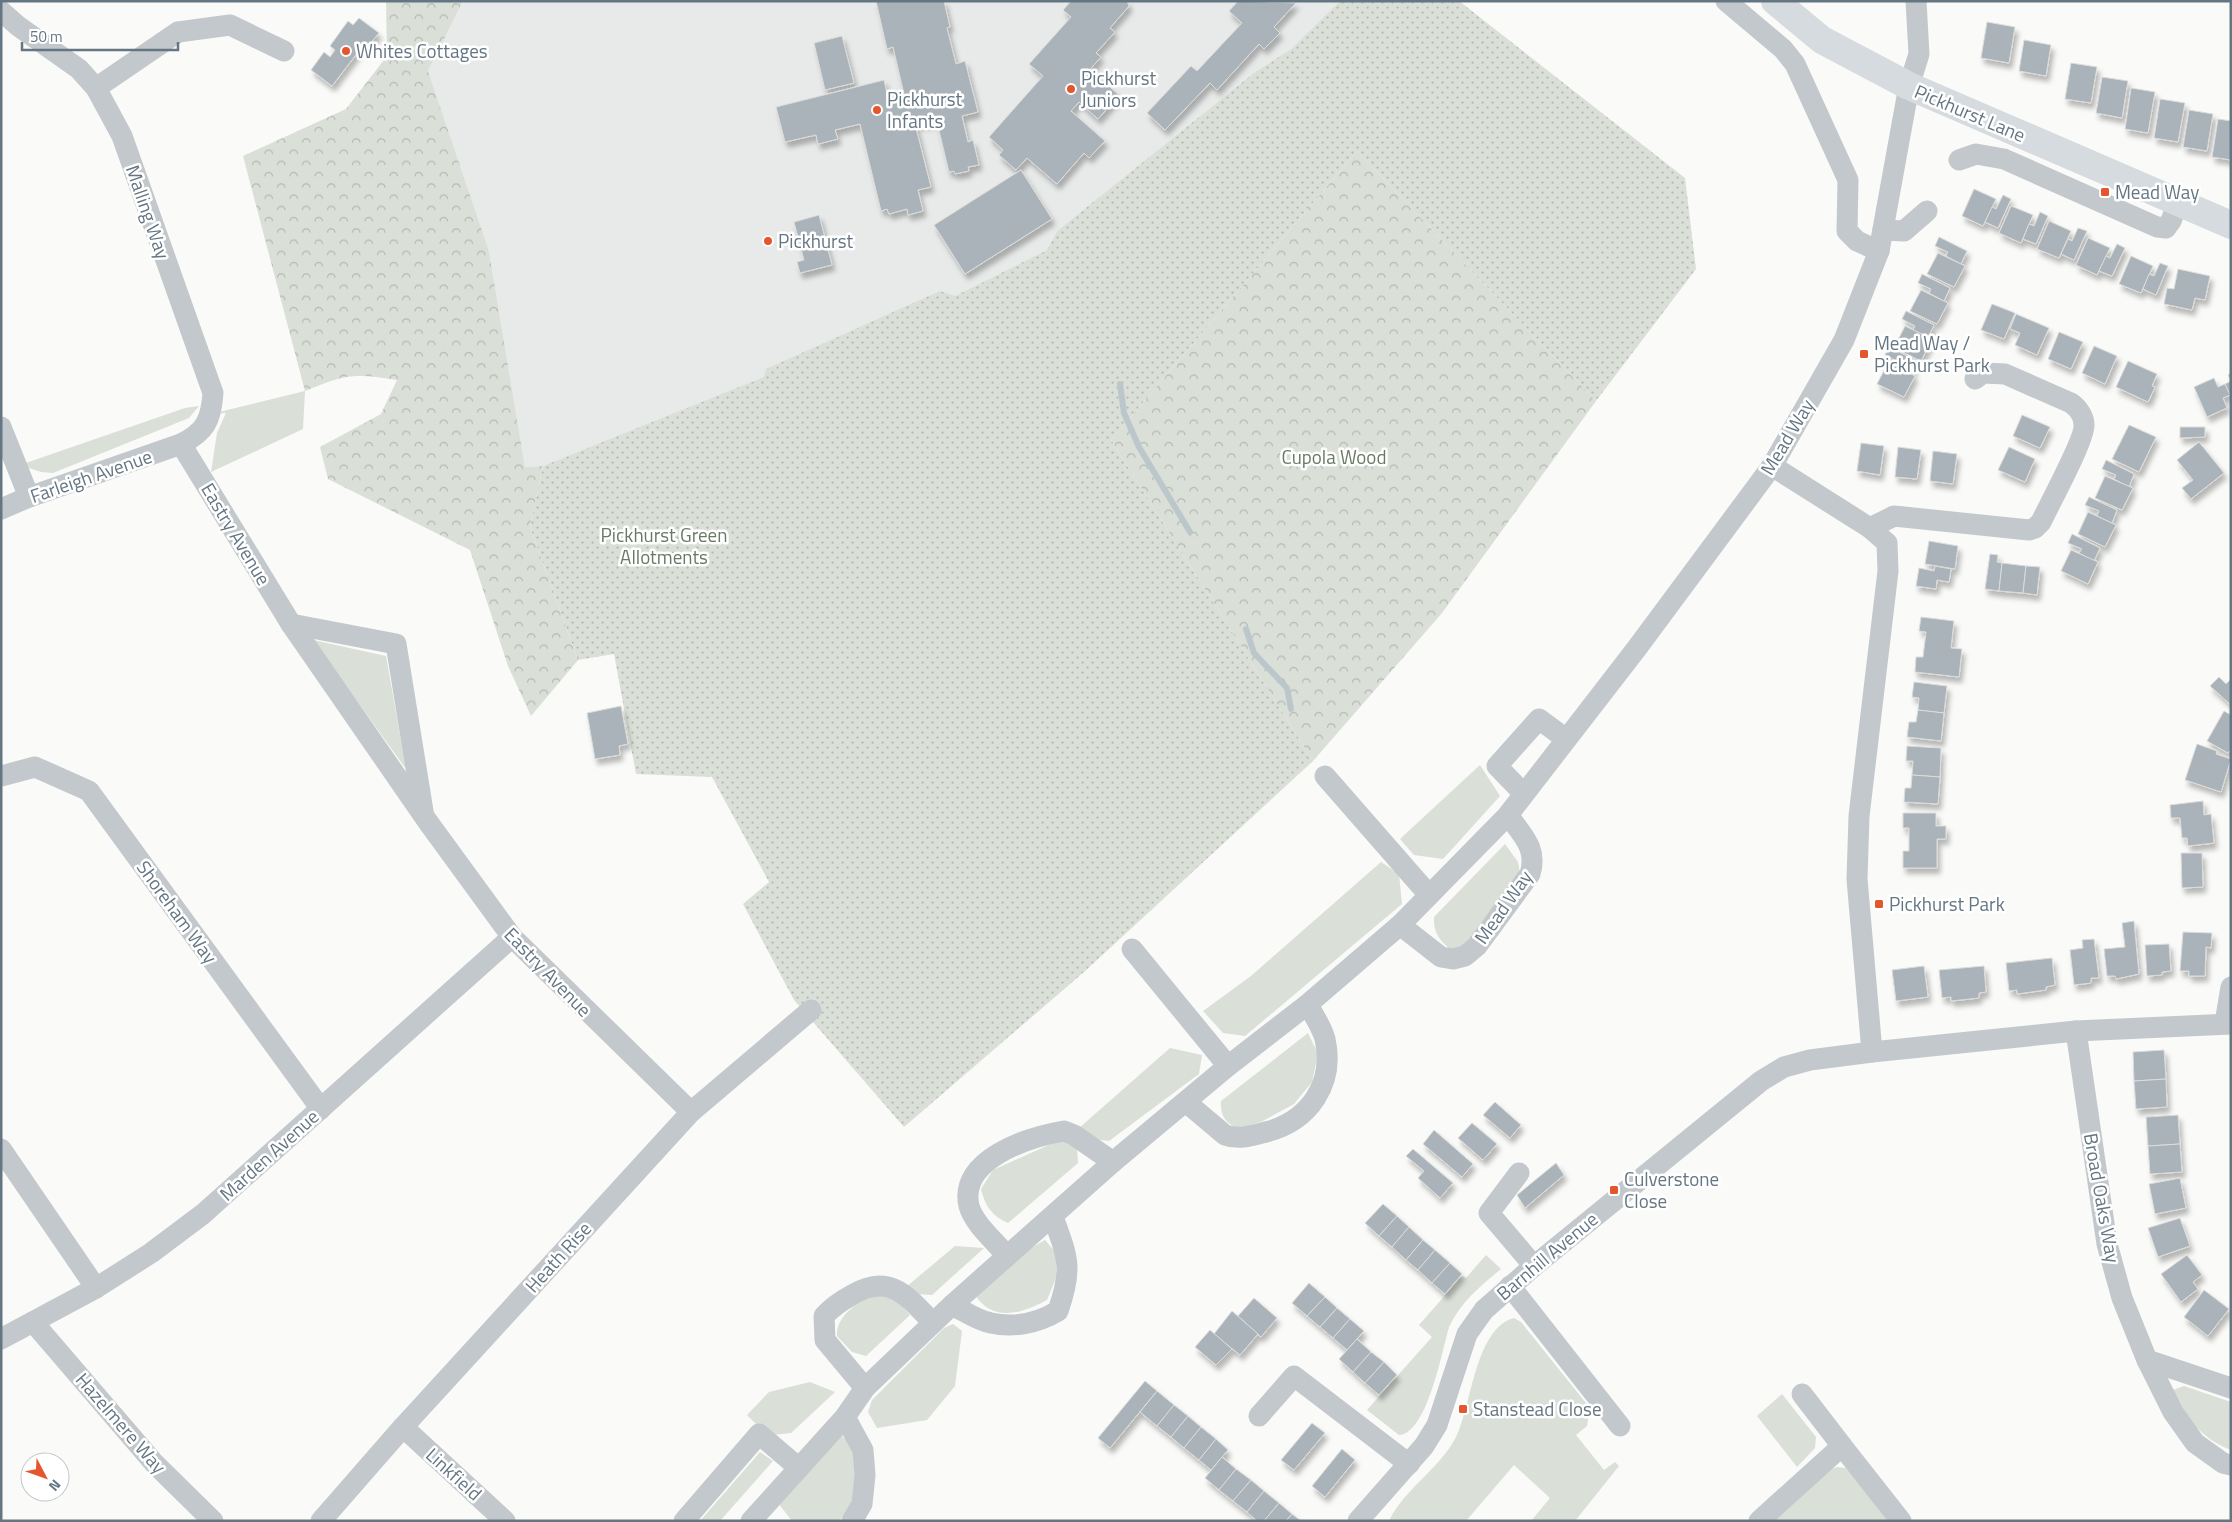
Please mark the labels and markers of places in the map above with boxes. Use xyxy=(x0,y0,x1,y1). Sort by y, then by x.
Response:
place label: Whites Cottages xyxy=(356,36,488,65)
marker: Whites Cottages xyxy=(340,45,352,57)
place label: Pickhurst Juniors xyxy=(1081,63,1157,114)
marker: Pickhurst Juniors xyxy=(1065,83,1077,95)
place label: Pickhurst Infants xyxy=(887,84,963,135)
marker: Pickhurst Infants xyxy=(871,104,883,116)
place label: Mead Way xyxy=(2115,177,2199,206)
marker: Mead Way xyxy=(2099,186,2111,198)
place label: Pickhurst xyxy=(778,226,854,255)
marker: Pickhurst xyxy=(762,235,774,247)
place label: Mead Way / Pickhurst Park xyxy=(1874,328,1990,379)
marker: Mead Way / Pickhurst Park xyxy=(1858,348,1870,360)
place label: Pickhurst Park xyxy=(1889,889,2005,918)
marker: Pickhurst Park xyxy=(1873,898,1885,910)
place label: Culverstone Close xyxy=(1624,1164,1719,1215)
marker: Culverstone Close xyxy=(1608,1184,1620,1196)
place label: Stanstead Close xyxy=(1473,1394,1602,1423)
marker: Stanstead Close xyxy=(1457,1403,1469,1415)

